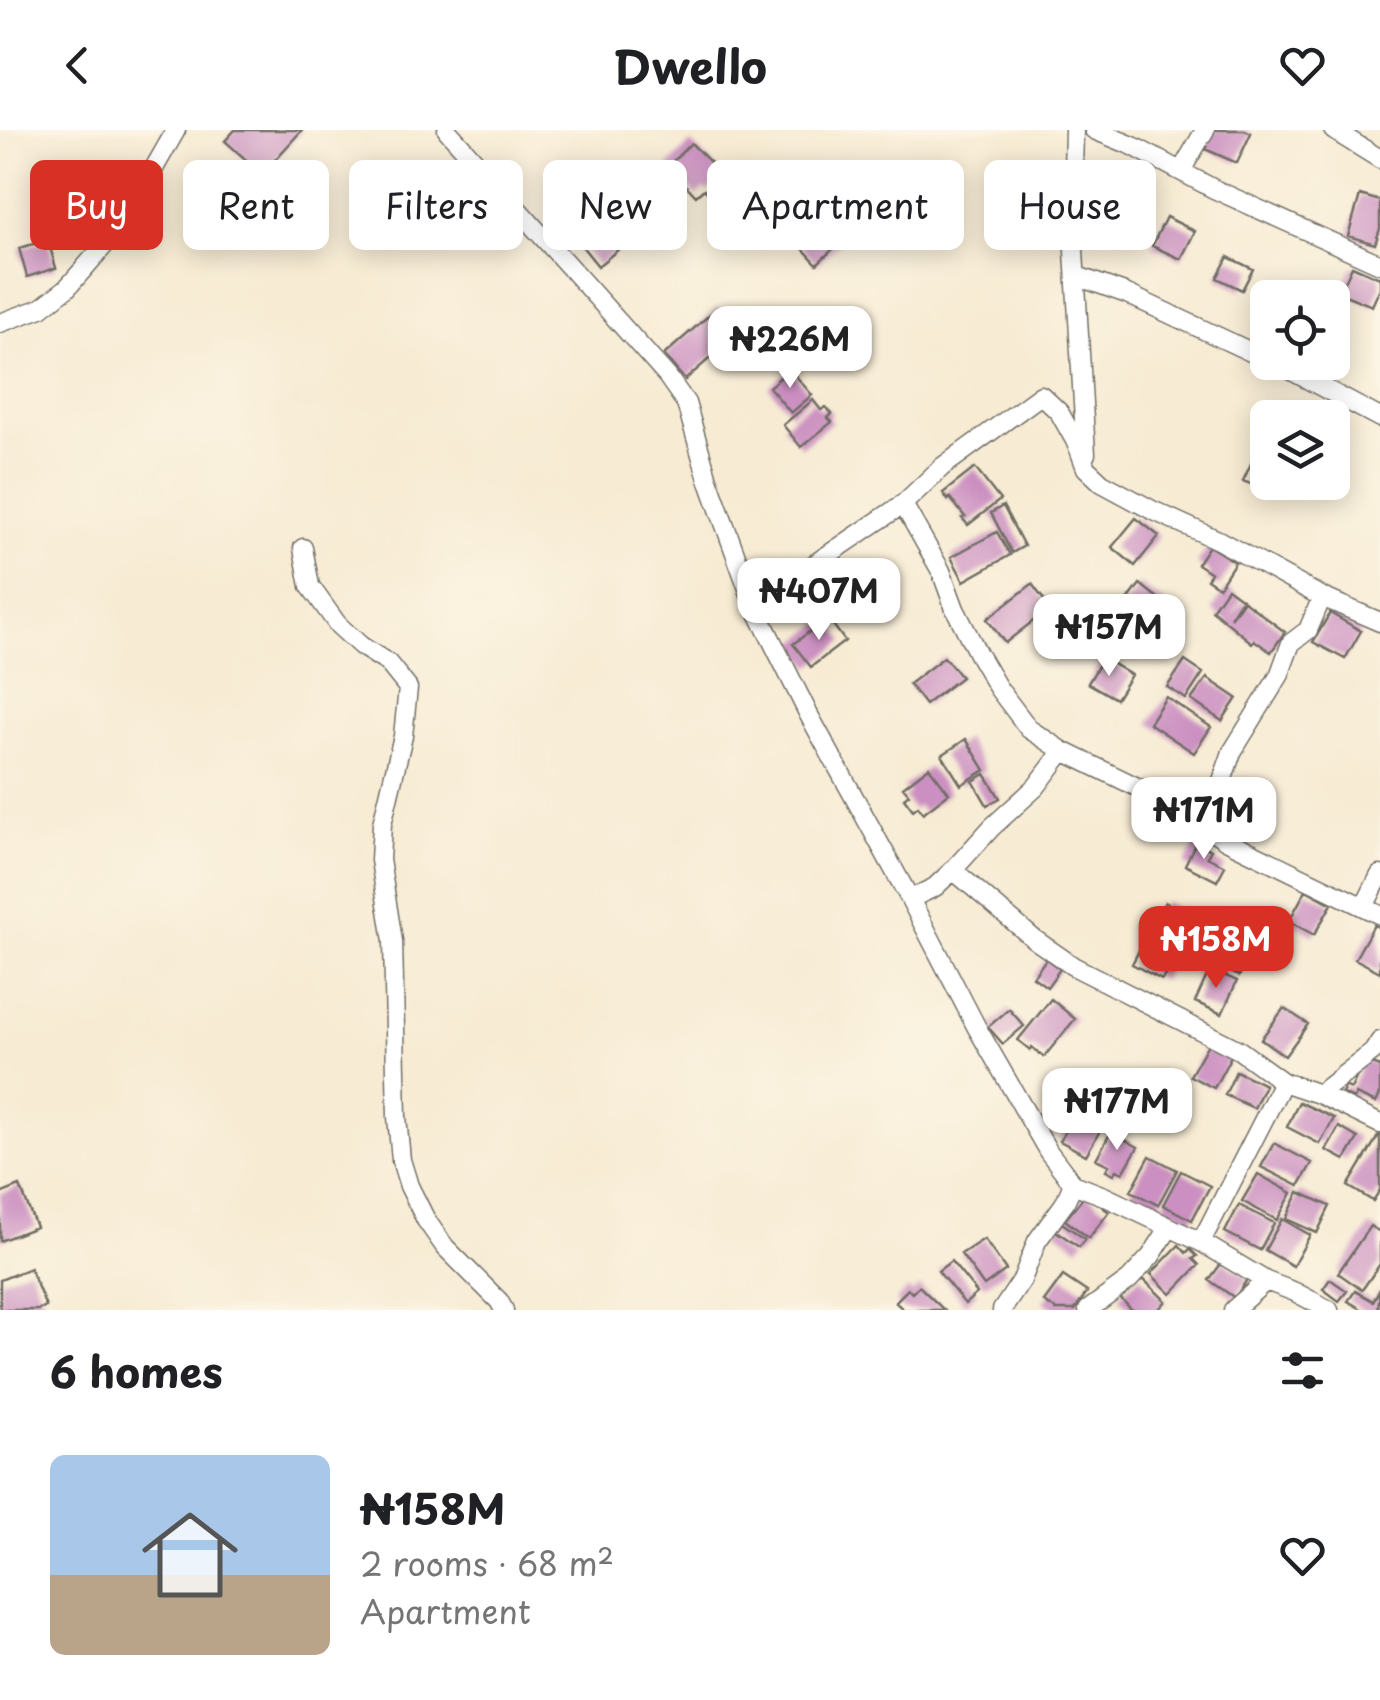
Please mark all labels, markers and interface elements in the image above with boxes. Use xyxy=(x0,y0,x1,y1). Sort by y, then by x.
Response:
text: Dwello xyxy=(613,31,767,99)
icon: back xyxy=(50,38,105,93)
icon: heart xyxy=(1275,38,1330,93)
chip: Buy xyxy=(30,160,163,250)
chip: Rent xyxy=(183,160,329,250)
chip: Filters xyxy=(349,160,523,250)
chip: New xyxy=(543,160,687,250)
chip: Apartment xyxy=(707,160,964,250)
chip: House xyxy=(984,160,1156,250)
map controls xyxy=(1250,280,1350,500)
button: locate xyxy=(1250,280,1350,380)
pin: ₦226M xyxy=(720,306,860,391)
text: ₦226M xyxy=(730,314,850,362)
button: layers xyxy=(1250,400,1350,500)
pin: ₦407M xyxy=(749,558,889,643)
text: ₦407M xyxy=(759,566,879,614)
pin: ₦157M xyxy=(1039,594,1179,679)
text: ₦157M xyxy=(1055,602,1163,650)
pin: ₦171M xyxy=(1134,777,1274,862)
text: ₦171M xyxy=(1153,785,1255,833)
pin: ₦158M xyxy=(1146,906,1286,991)
text: ₦158M xyxy=(1161,914,1271,962)
pin: ₦177M xyxy=(1047,1068,1187,1153)
text: ₦177M xyxy=(1064,1076,1170,1124)
text: 6 homes xyxy=(50,1339,223,1402)
icon: filters xyxy=(1275,1343,1330,1398)
text: ₦158M xyxy=(360,1476,505,1539)
icon: home xyxy=(130,1495,250,1615)
icon: heart xyxy=(1275,1528,1330,1583)
text: 2 rooms · 68 m² xyxy=(360,1539,614,1587)
text: Apartment xyxy=(360,1587,531,1635)

